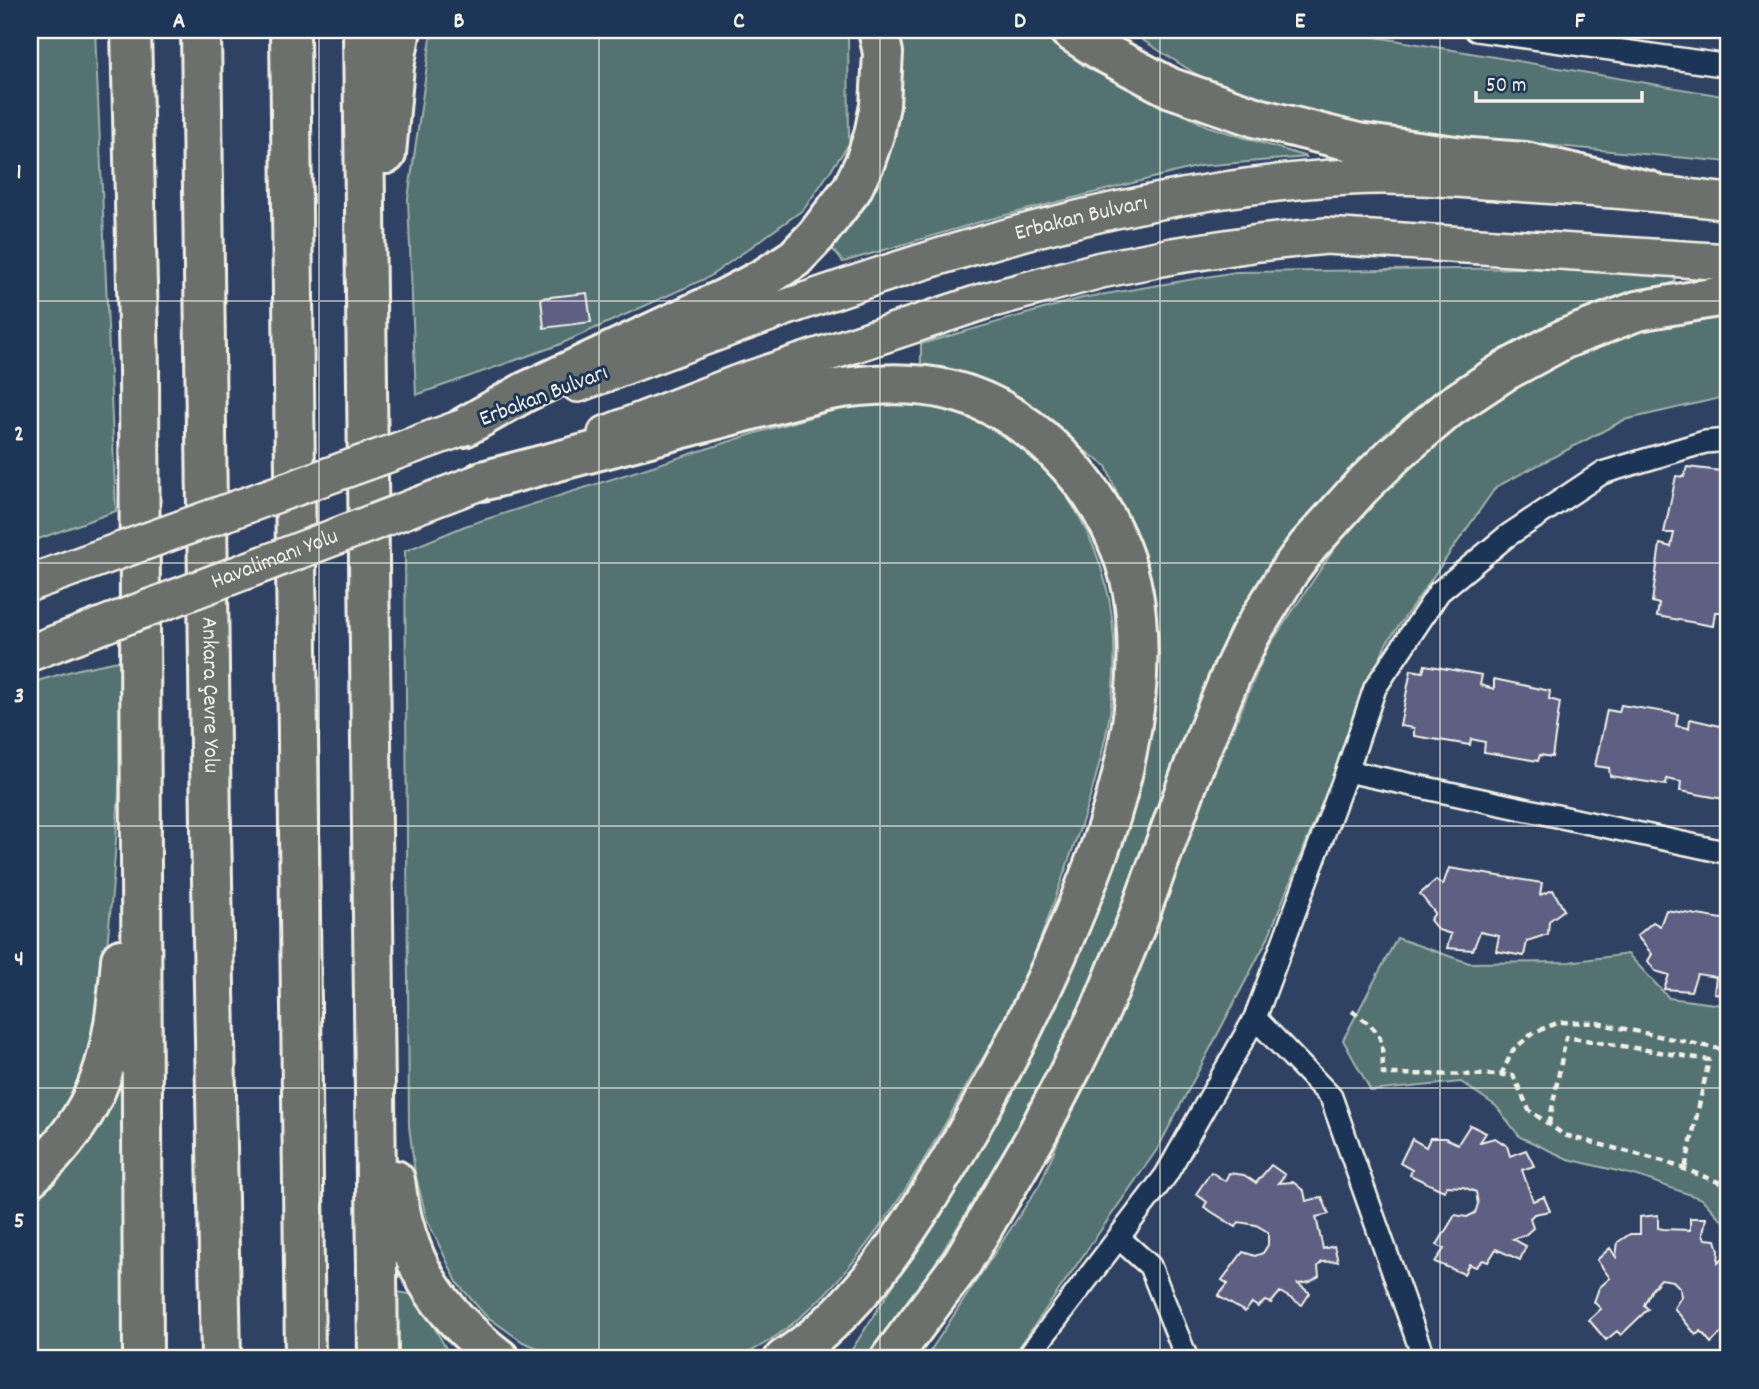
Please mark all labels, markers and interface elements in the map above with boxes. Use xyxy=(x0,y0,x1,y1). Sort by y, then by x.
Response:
text: A xyxy=(173,6,185,39)
text: B xyxy=(454,6,465,39)
text: C xyxy=(733,6,745,39)
text: D xyxy=(1014,6,1026,39)
text: E xyxy=(1295,6,1306,39)
text: F xyxy=(1575,6,1586,39)
scale bar xyxy=(1476,60,1642,104)
text: 50 m xyxy=(1486,72,1526,102)
text: 1 xyxy=(16,157,22,190)
street label: Erbakan Bulvarı xyxy=(1011,187,1150,251)
street label: Erbakan Bulvarı xyxy=(475,357,613,437)
text: 2 xyxy=(14,419,24,452)
street label: Havalimanı Yolu xyxy=(207,521,343,599)
street label: Ankara Çevre Yolu xyxy=(192,616,227,773)
text: 3 xyxy=(14,681,24,714)
text: 4 xyxy=(14,944,24,977)
text: 5 xyxy=(14,1206,24,1239)

